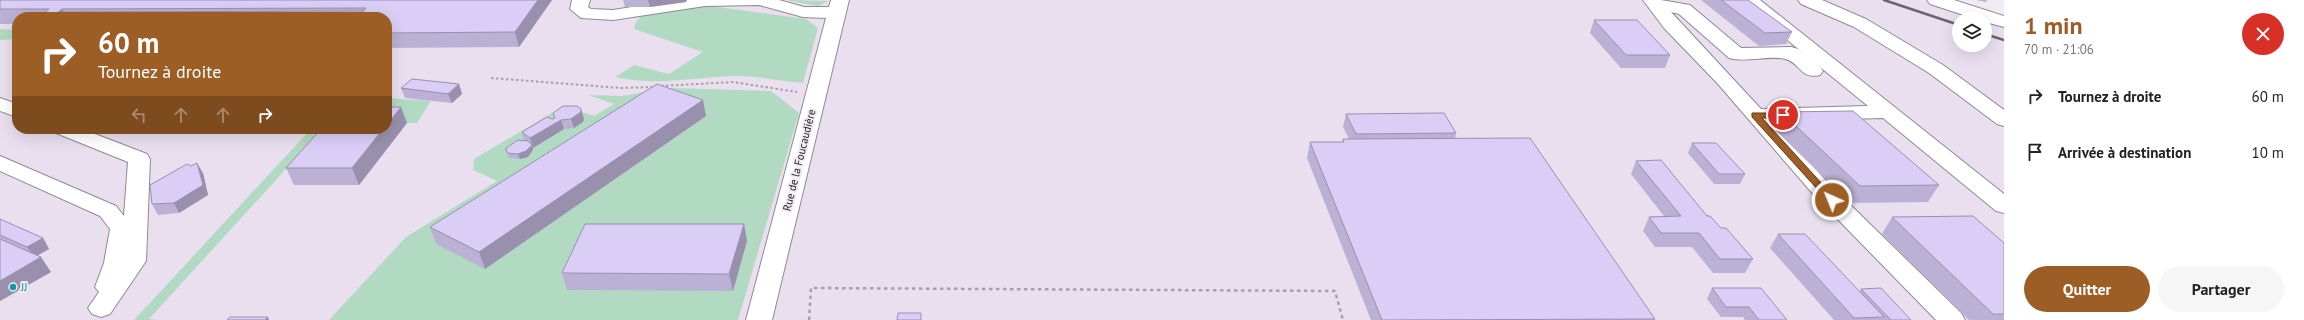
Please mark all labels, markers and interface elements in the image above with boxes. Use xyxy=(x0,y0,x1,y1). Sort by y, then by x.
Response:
text: 1 min xyxy=(2024,10,2083,41)
map controls xyxy=(1952,12,1992,52)
button: layers xyxy=(1952,12,1992,52)
button: close xyxy=(2242,13,2284,55)
text: 60 m xyxy=(98,24,159,61)
icon: right xyxy=(32,28,84,80)
text: 70 m · 21:06 xyxy=(2024,41,2094,58)
text: Tournez à droite xyxy=(98,60,221,83)
icon: right xyxy=(2024,85,2046,107)
text: Tournez à droite xyxy=(2058,87,2161,106)
text: 60 m xyxy=(2251,87,2284,106)
pin xyxy=(1766,98,1800,132)
icon: left xyxy=(128,104,150,126)
icon: ahead xyxy=(170,104,192,126)
icon: ahead xyxy=(212,104,234,126)
icon: right xyxy=(254,104,276,126)
icon: arrive xyxy=(1772,104,1794,126)
street label: Rue de la Foucaudière xyxy=(780,107,819,212)
icon: arrive xyxy=(2024,141,2046,163)
text: Arrivée à destination xyxy=(2058,143,2191,162)
text: 10 m xyxy=(2251,143,2284,162)
position arrow xyxy=(1811,179,1853,221)
button: Quitter xyxy=(2024,266,2150,312)
button: Partager xyxy=(2158,266,2284,312)
place label: JJ xyxy=(20,280,27,294)
marker: JJ xyxy=(8,282,18,292)

